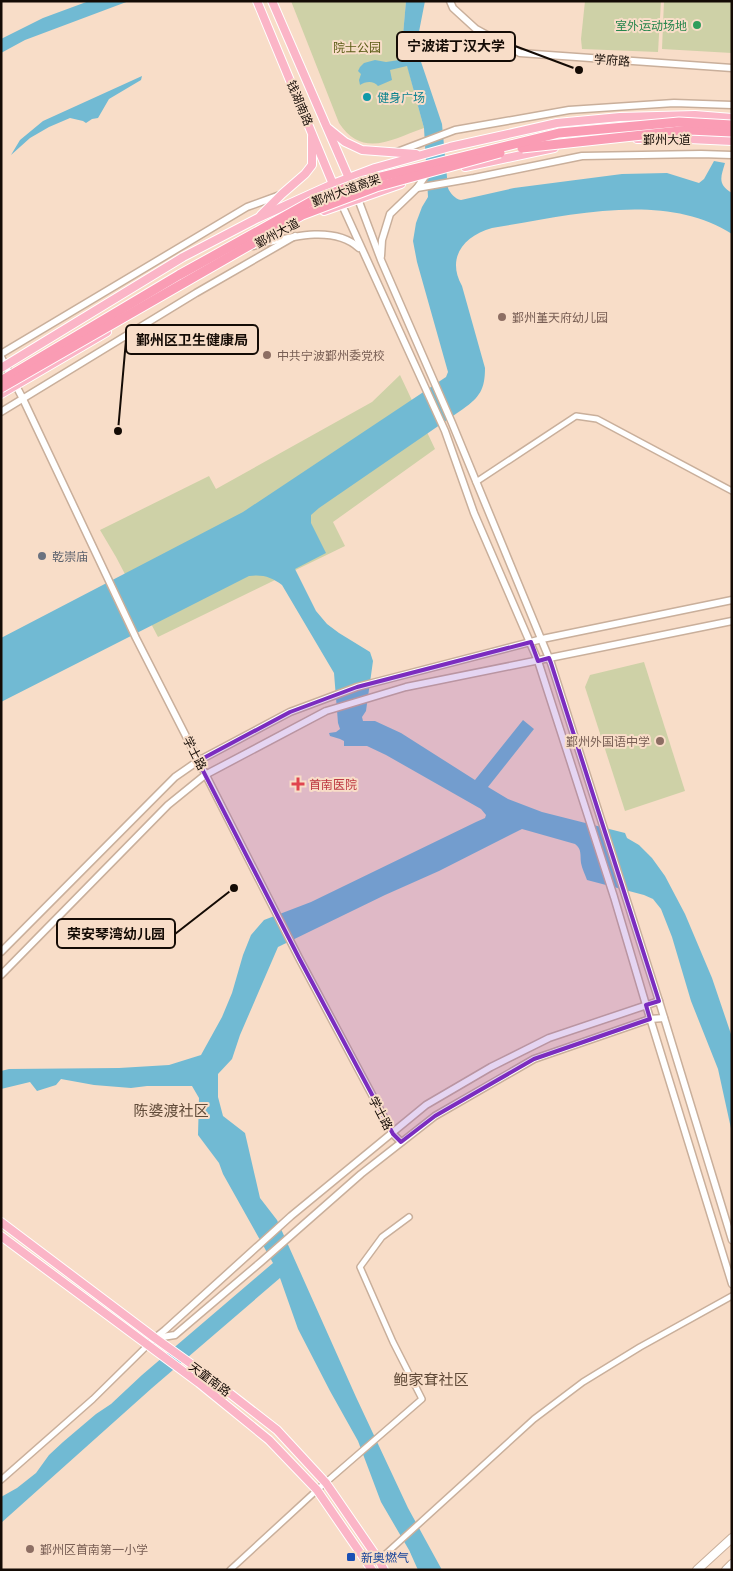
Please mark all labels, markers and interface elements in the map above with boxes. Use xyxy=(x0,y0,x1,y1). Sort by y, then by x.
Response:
place label: 室外运动场地 xyxy=(615,16,687,35)
marker: 室外运动场地 xyxy=(691,19,703,31)
callout: 宁波诺丁汉大学 xyxy=(397,32,515,61)
text: 宁波诺丁汉大学 xyxy=(407,35,505,56)
park label: 院士公园 xyxy=(333,38,381,57)
street label: 学府路 xyxy=(593,49,631,71)
street label: 钱湖南路 xyxy=(282,77,318,129)
place label: 健身广场 xyxy=(377,88,425,107)
marker: 健身广场 xyxy=(361,91,373,103)
street label: 鄞州大道 xyxy=(643,130,691,149)
street label: 鄞州大道高架 xyxy=(309,169,383,211)
street label: 鄞州大道 xyxy=(251,213,303,253)
place label: 鄞州堇天府幼儿园 xyxy=(512,308,608,327)
marker: 鄞州堇天府幼儿园 xyxy=(496,311,508,323)
callout: 鄞州区卫生健康局 xyxy=(126,325,258,354)
text: 鄞州区卫生健康局 xyxy=(136,329,248,350)
place label: 中共宁波鄞州委党校 xyxy=(277,346,385,365)
marker: 中共宁波鄞州委党校 xyxy=(261,349,273,361)
place label: 乾崇庙 xyxy=(52,547,88,566)
marker: 乾崇庙 xyxy=(36,550,48,562)
place label: 鄞州外国语中学 xyxy=(566,732,650,751)
street label: 学士路 xyxy=(178,733,212,773)
marker: 鄞州外国语中学 xyxy=(654,735,666,747)
place label: 首南医院 xyxy=(309,775,357,794)
marker: 首南医院 xyxy=(291,777,305,791)
callout: 荣安琴湾幼儿园 xyxy=(57,919,175,948)
text: 荣安琴湾幼儿园 xyxy=(67,923,165,944)
street label: 学士路 xyxy=(364,1093,398,1133)
district label: 陈婆渡社区 xyxy=(133,1099,209,1122)
street label: 天童南路 xyxy=(185,1357,235,1401)
district label: 鲍家耷社区 xyxy=(393,1368,469,1391)
place label: 鄞州区首南第一小学 xyxy=(40,1540,148,1559)
marker: 鄞州区首南第一小学 xyxy=(24,1543,36,1555)
place label: 新奥燃气 xyxy=(361,1548,409,1567)
marker: 新奥燃气 xyxy=(345,1551,357,1563)

